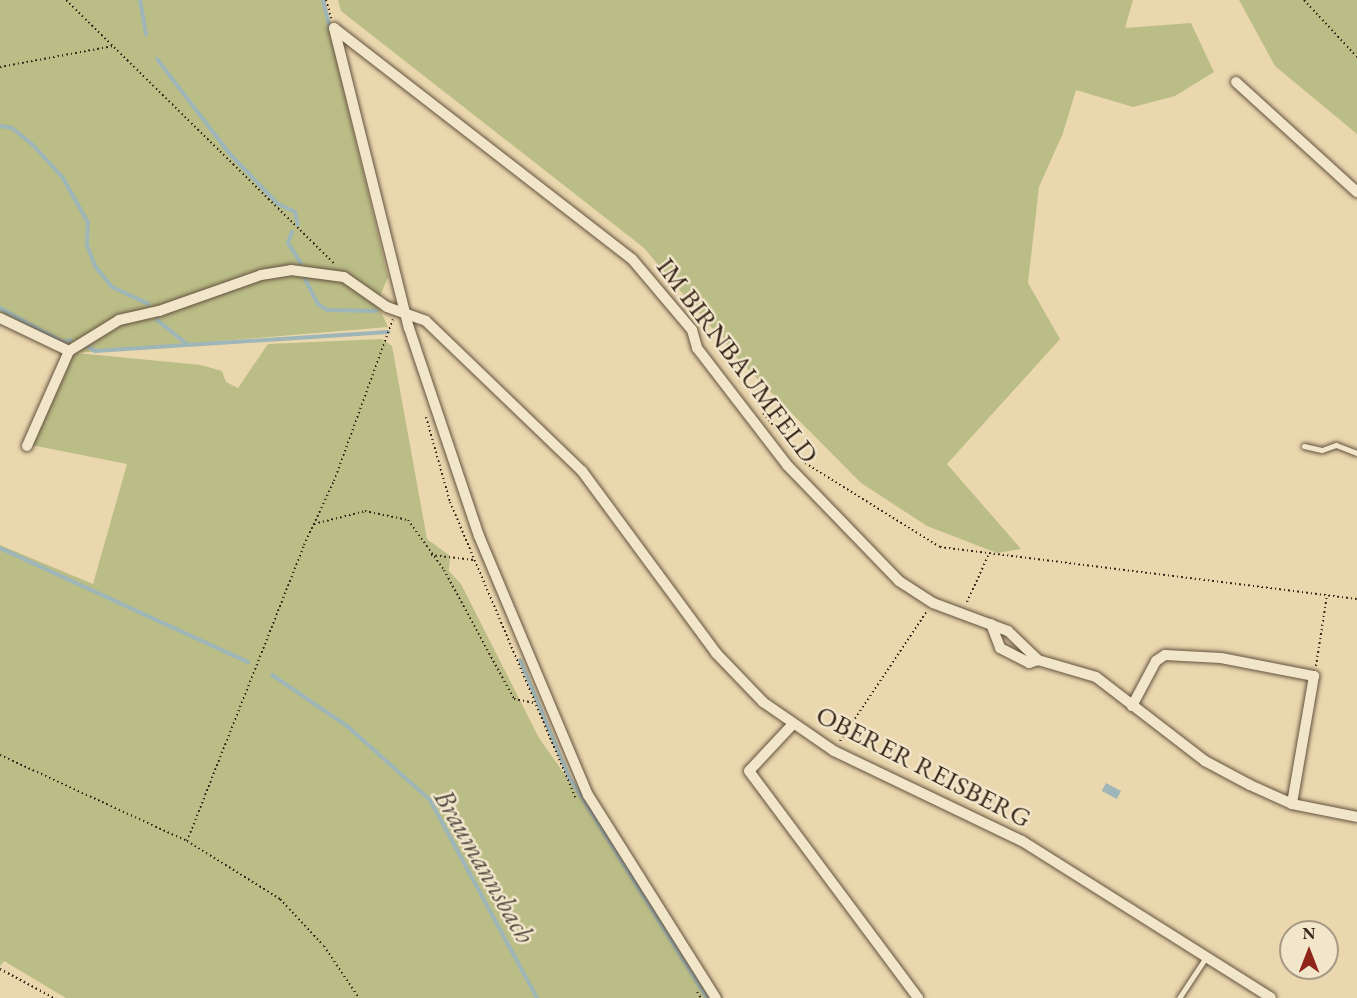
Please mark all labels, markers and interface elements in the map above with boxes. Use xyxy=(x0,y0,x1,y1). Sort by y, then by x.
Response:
street label: IM BIRNBAUMFELD xyxy=(650,251,826,469)
street label: OBERER REISBERG xyxy=(811,698,1037,834)
water label: Braumannsbach xyxy=(427,783,543,949)
north arrow xyxy=(1279,920,1339,980)
text: N xyxy=(1303,923,1315,944)

